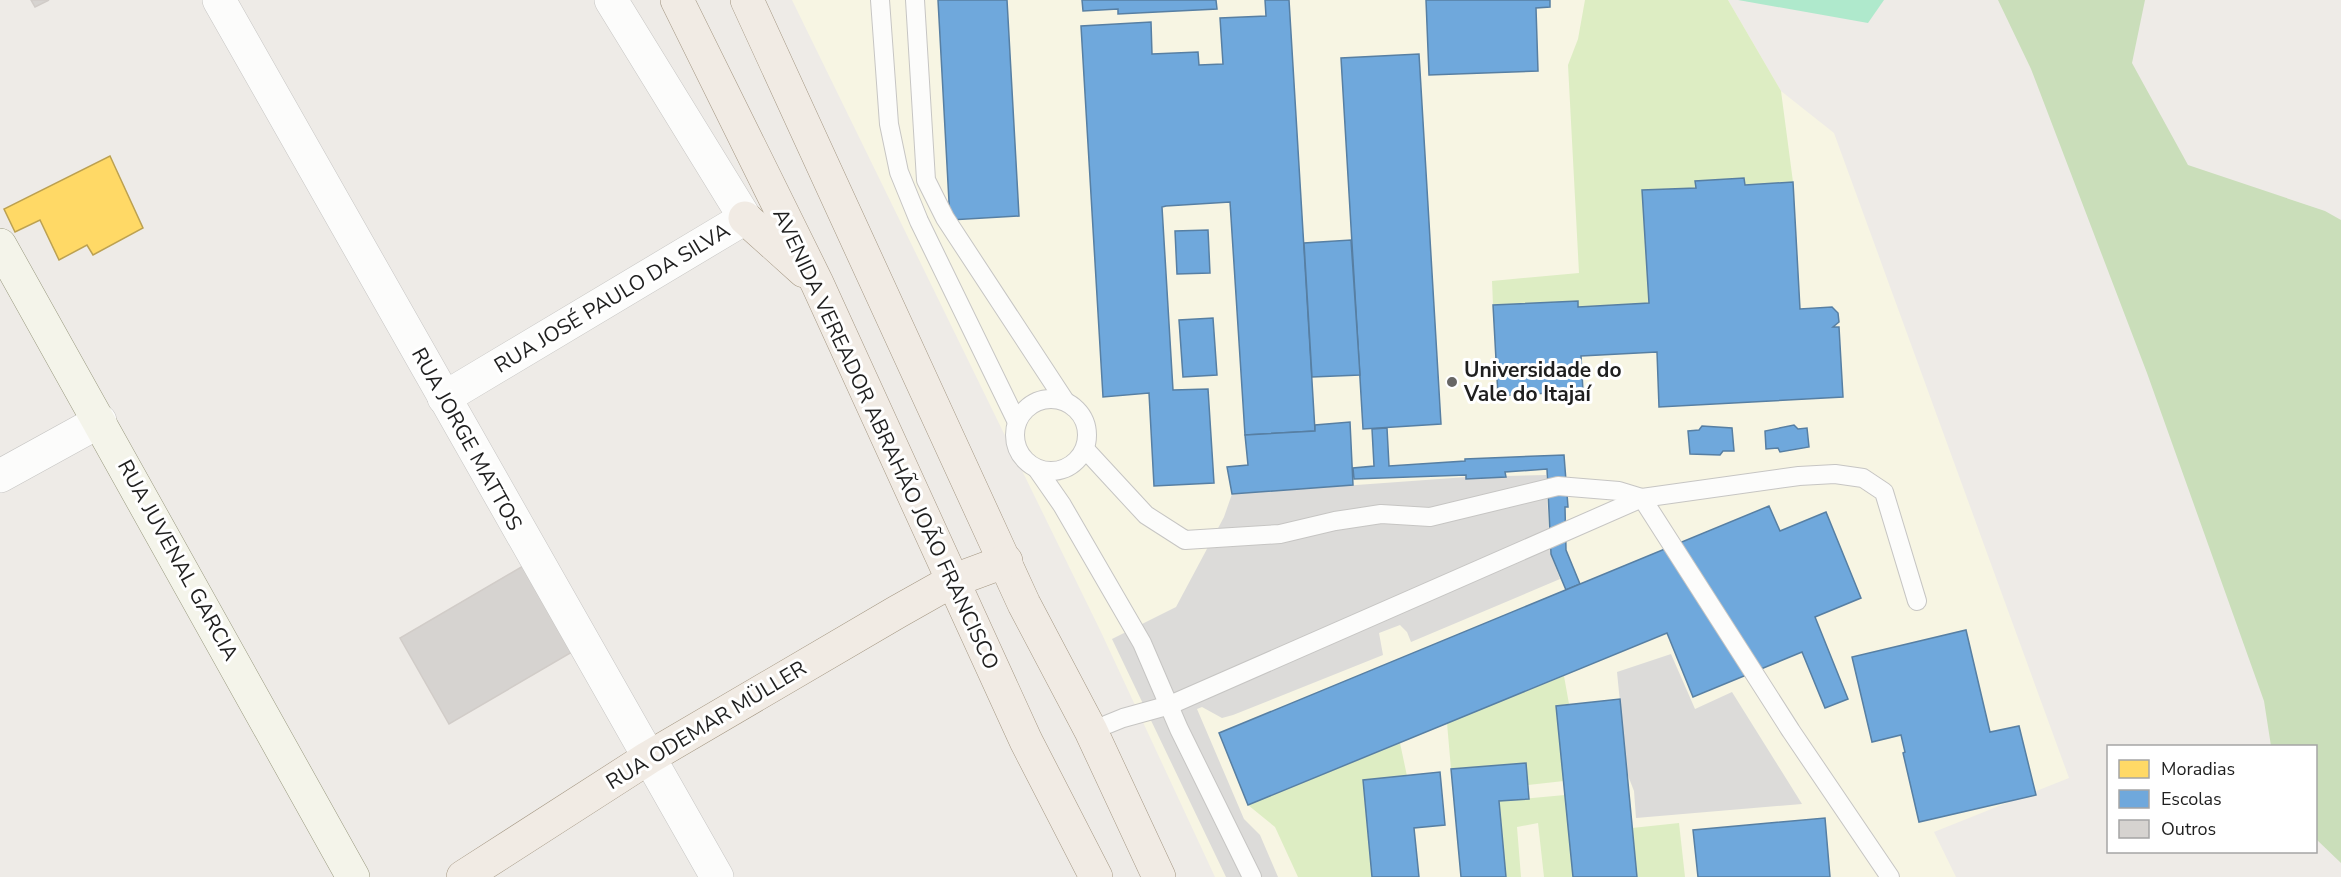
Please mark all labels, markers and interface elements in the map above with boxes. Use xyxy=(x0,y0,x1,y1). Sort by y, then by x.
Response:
street label: AVENIDA VEREADOR ABRAHÃO JOÃO FRANCISCO xyxy=(766,204,1006,674)
street label: RUA JOSÉ PAULO DA SILVA xyxy=(489,216,735,380)
street label: RUA JORGE MATTOS xyxy=(405,343,529,535)
place label: Universidade do Vale do Itajaí xyxy=(1463,356,1622,408)
marker: Universidade do Vale do Itajaí xyxy=(1445,375,1459,389)
street label: RUA JUVENAL GARCIA xyxy=(111,455,245,665)
street label: RUA ODEMAR MÜLLER xyxy=(601,654,811,796)
legend xyxy=(2107,745,2317,853)
text: Moradias xyxy=(2161,757,2235,781)
text: Escolas xyxy=(2161,787,2222,811)
text: Outros xyxy=(2161,817,2216,841)

